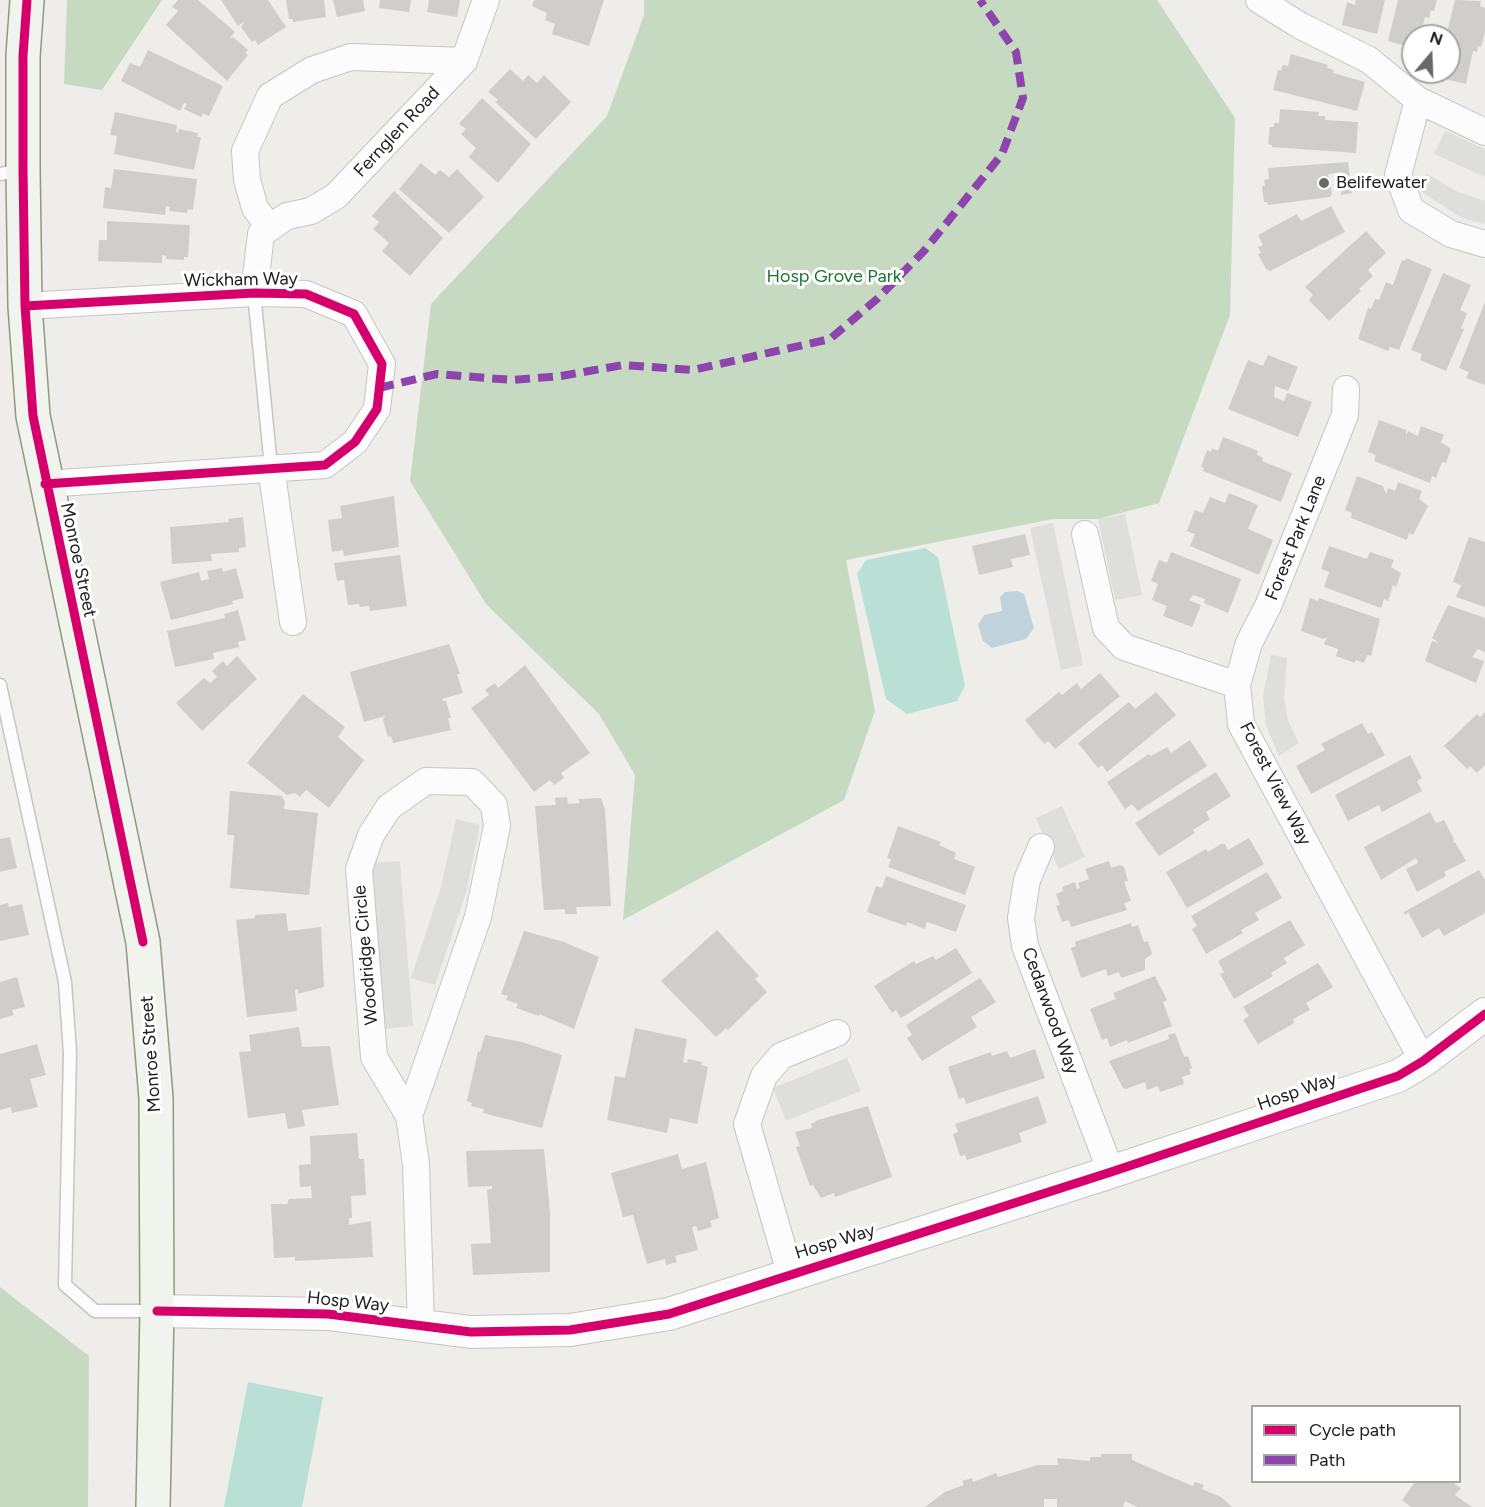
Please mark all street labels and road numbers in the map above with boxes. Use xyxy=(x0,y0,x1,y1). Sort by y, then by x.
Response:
street label: Fernglen Road xyxy=(350,82,444,182)
street label: Wickham Way xyxy=(184,268,298,292)
street label: Forest Park Lane xyxy=(1261,472,1331,604)
street label: Monroe Street xyxy=(55,501,101,619)
street label: Forest View Way xyxy=(1235,719,1315,849)
street label: Woodridge Circle xyxy=(349,884,383,1026)
street label: Cedarwood Way xyxy=(1017,945,1083,1077)
street label: Monroe Street xyxy=(136,995,166,1113)
street label: Hosp Way xyxy=(1254,1068,1340,1116)
street label: Hosp Way xyxy=(792,1220,878,1264)
street label: Hosp Way xyxy=(306,1287,390,1317)

